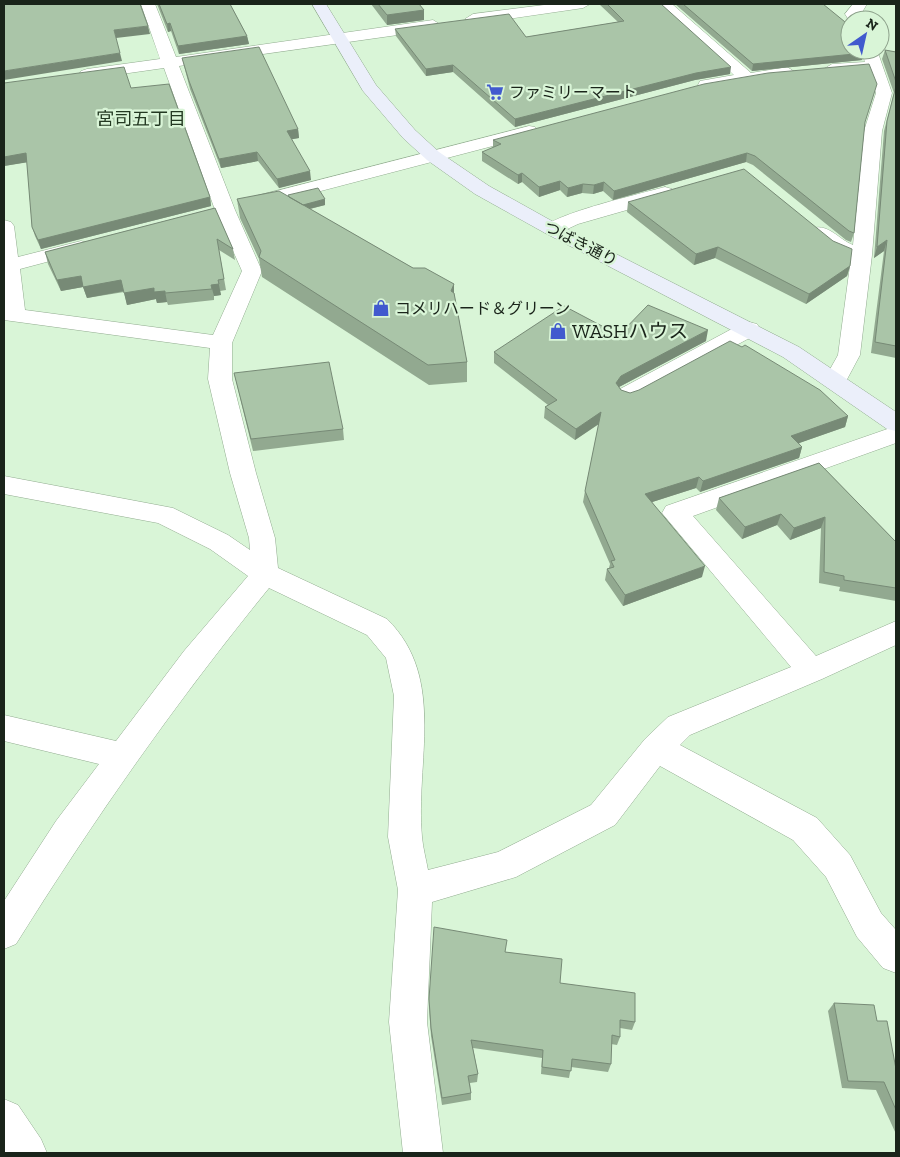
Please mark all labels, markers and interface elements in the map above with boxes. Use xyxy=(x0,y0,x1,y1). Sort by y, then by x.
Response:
north arrow xyxy=(840,10,890,60)
text: N xyxy=(863,15,881,35)
supermarket icon: ファミリーマート xyxy=(485,82,505,102)
place label: ファミリーマート xyxy=(509,83,637,102)
district label: 宮司五丁目 xyxy=(96,108,186,130)
street label: つばき通り xyxy=(541,217,621,270)
shop icon: コメリハード＆グリーン xyxy=(371,298,391,318)
place label: コメリハード＆グリーン xyxy=(395,299,570,318)
place label: WASHハウス xyxy=(572,319,688,343)
shop icon: WASHハウス xyxy=(548,321,568,341)

